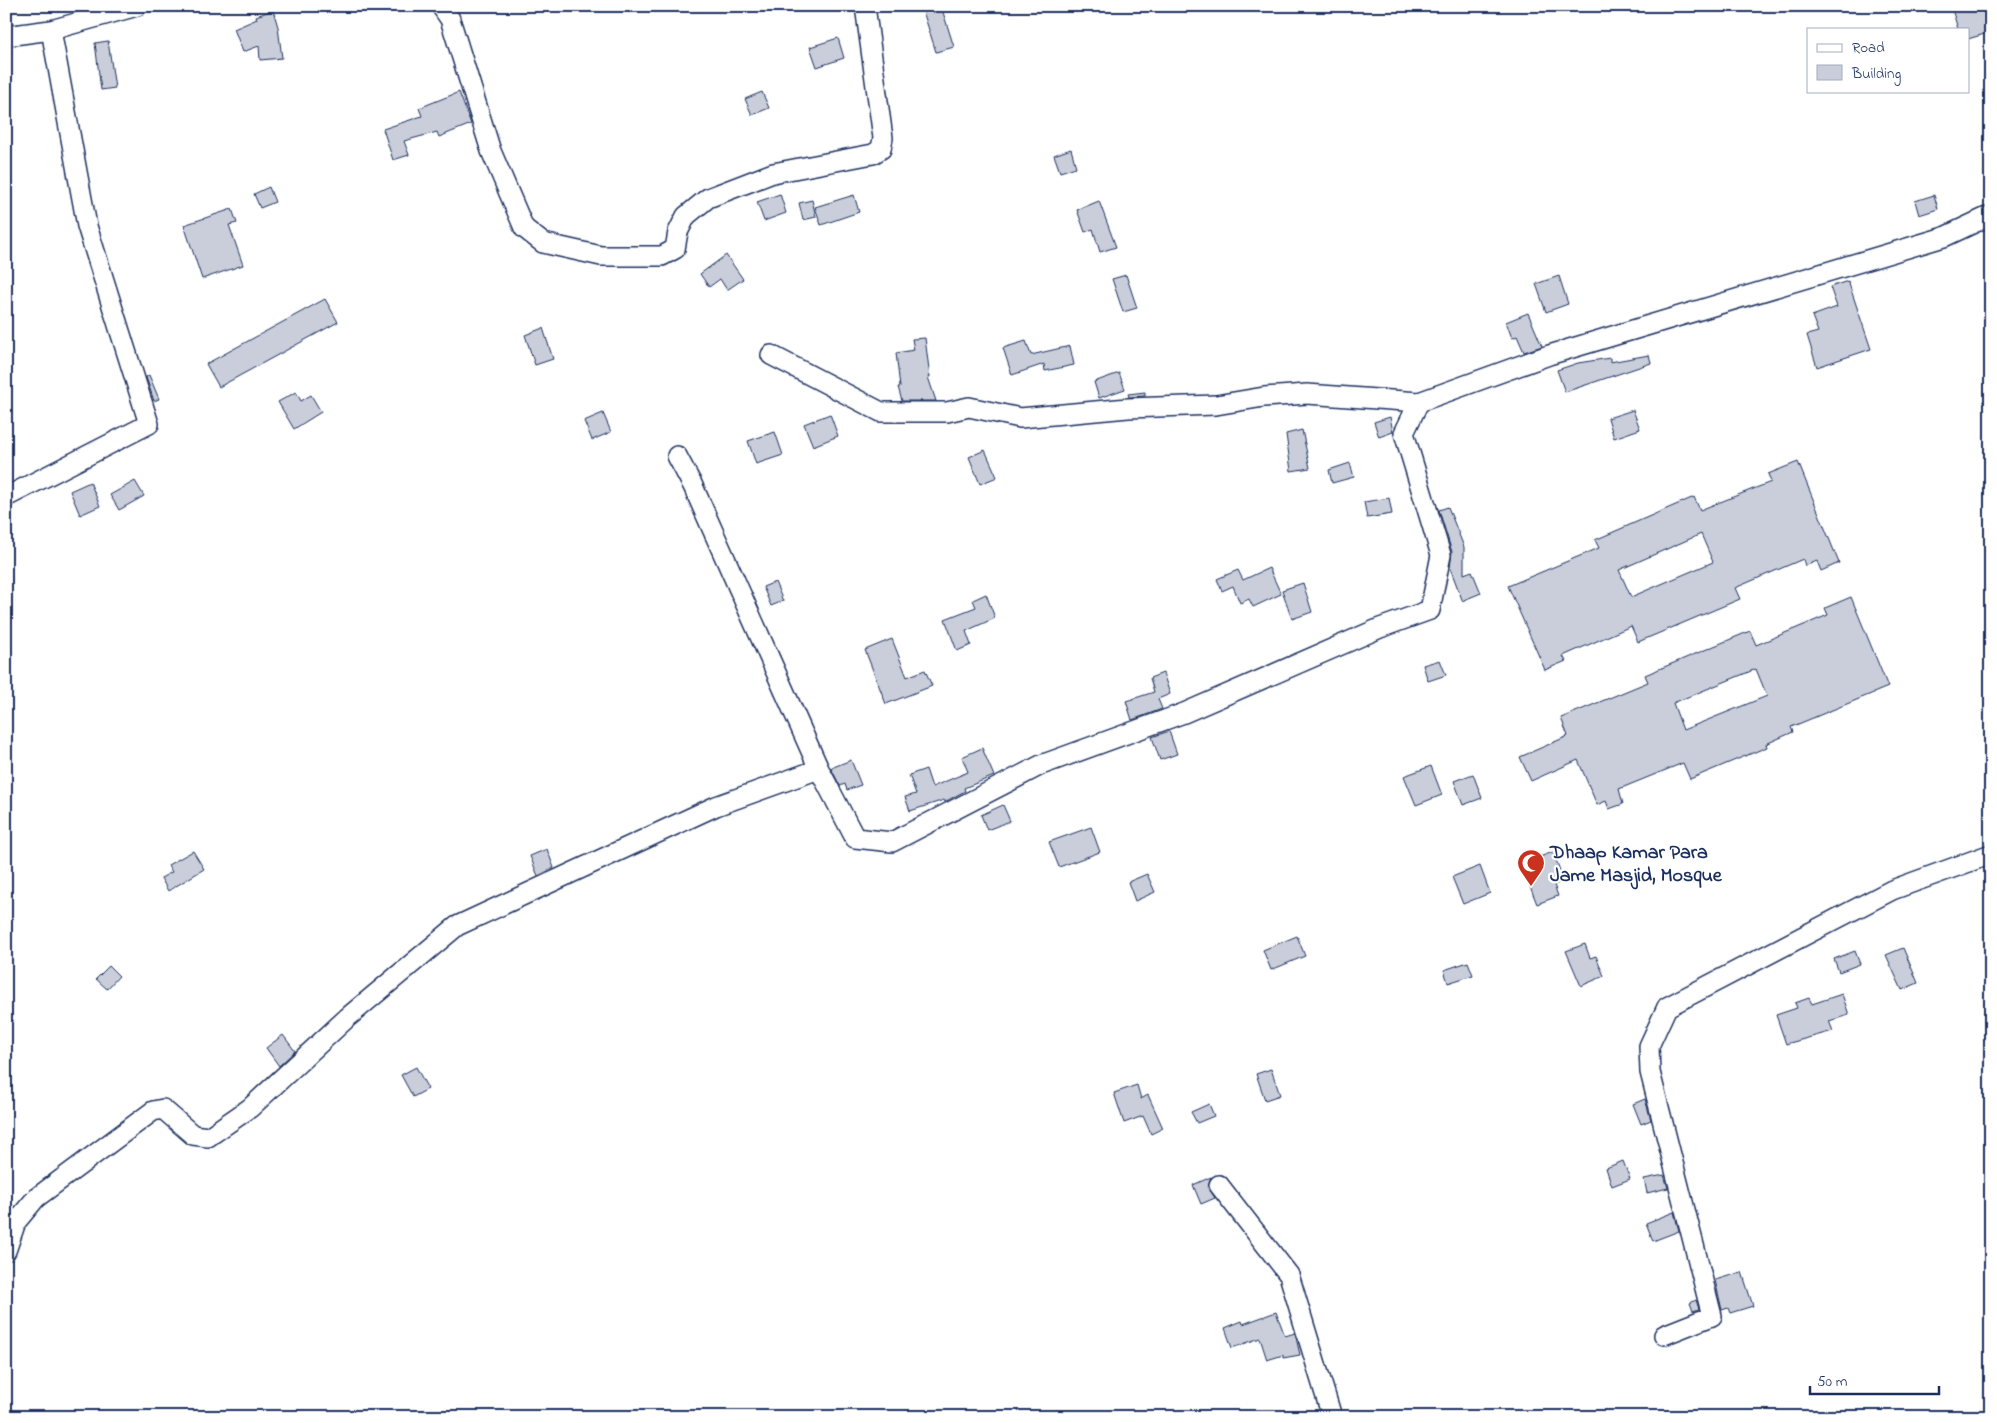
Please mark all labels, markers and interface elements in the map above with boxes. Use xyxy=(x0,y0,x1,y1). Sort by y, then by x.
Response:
legend xyxy=(1807,28,1970,92)
text: Road xyxy=(1852,37,1885,59)
text: Building xyxy=(1851,63,1901,86)
place label: Dhaap Kamar Para Jame Masjid, Mosque xyxy=(1549,839,1723,891)
mosque icon: Dhaap Kamar Para Jame Masjid, Mosque xyxy=(1516,848,1546,887)
scale bar xyxy=(1810,1363,1938,1395)
text: 50 m xyxy=(1817,1371,1848,1393)

